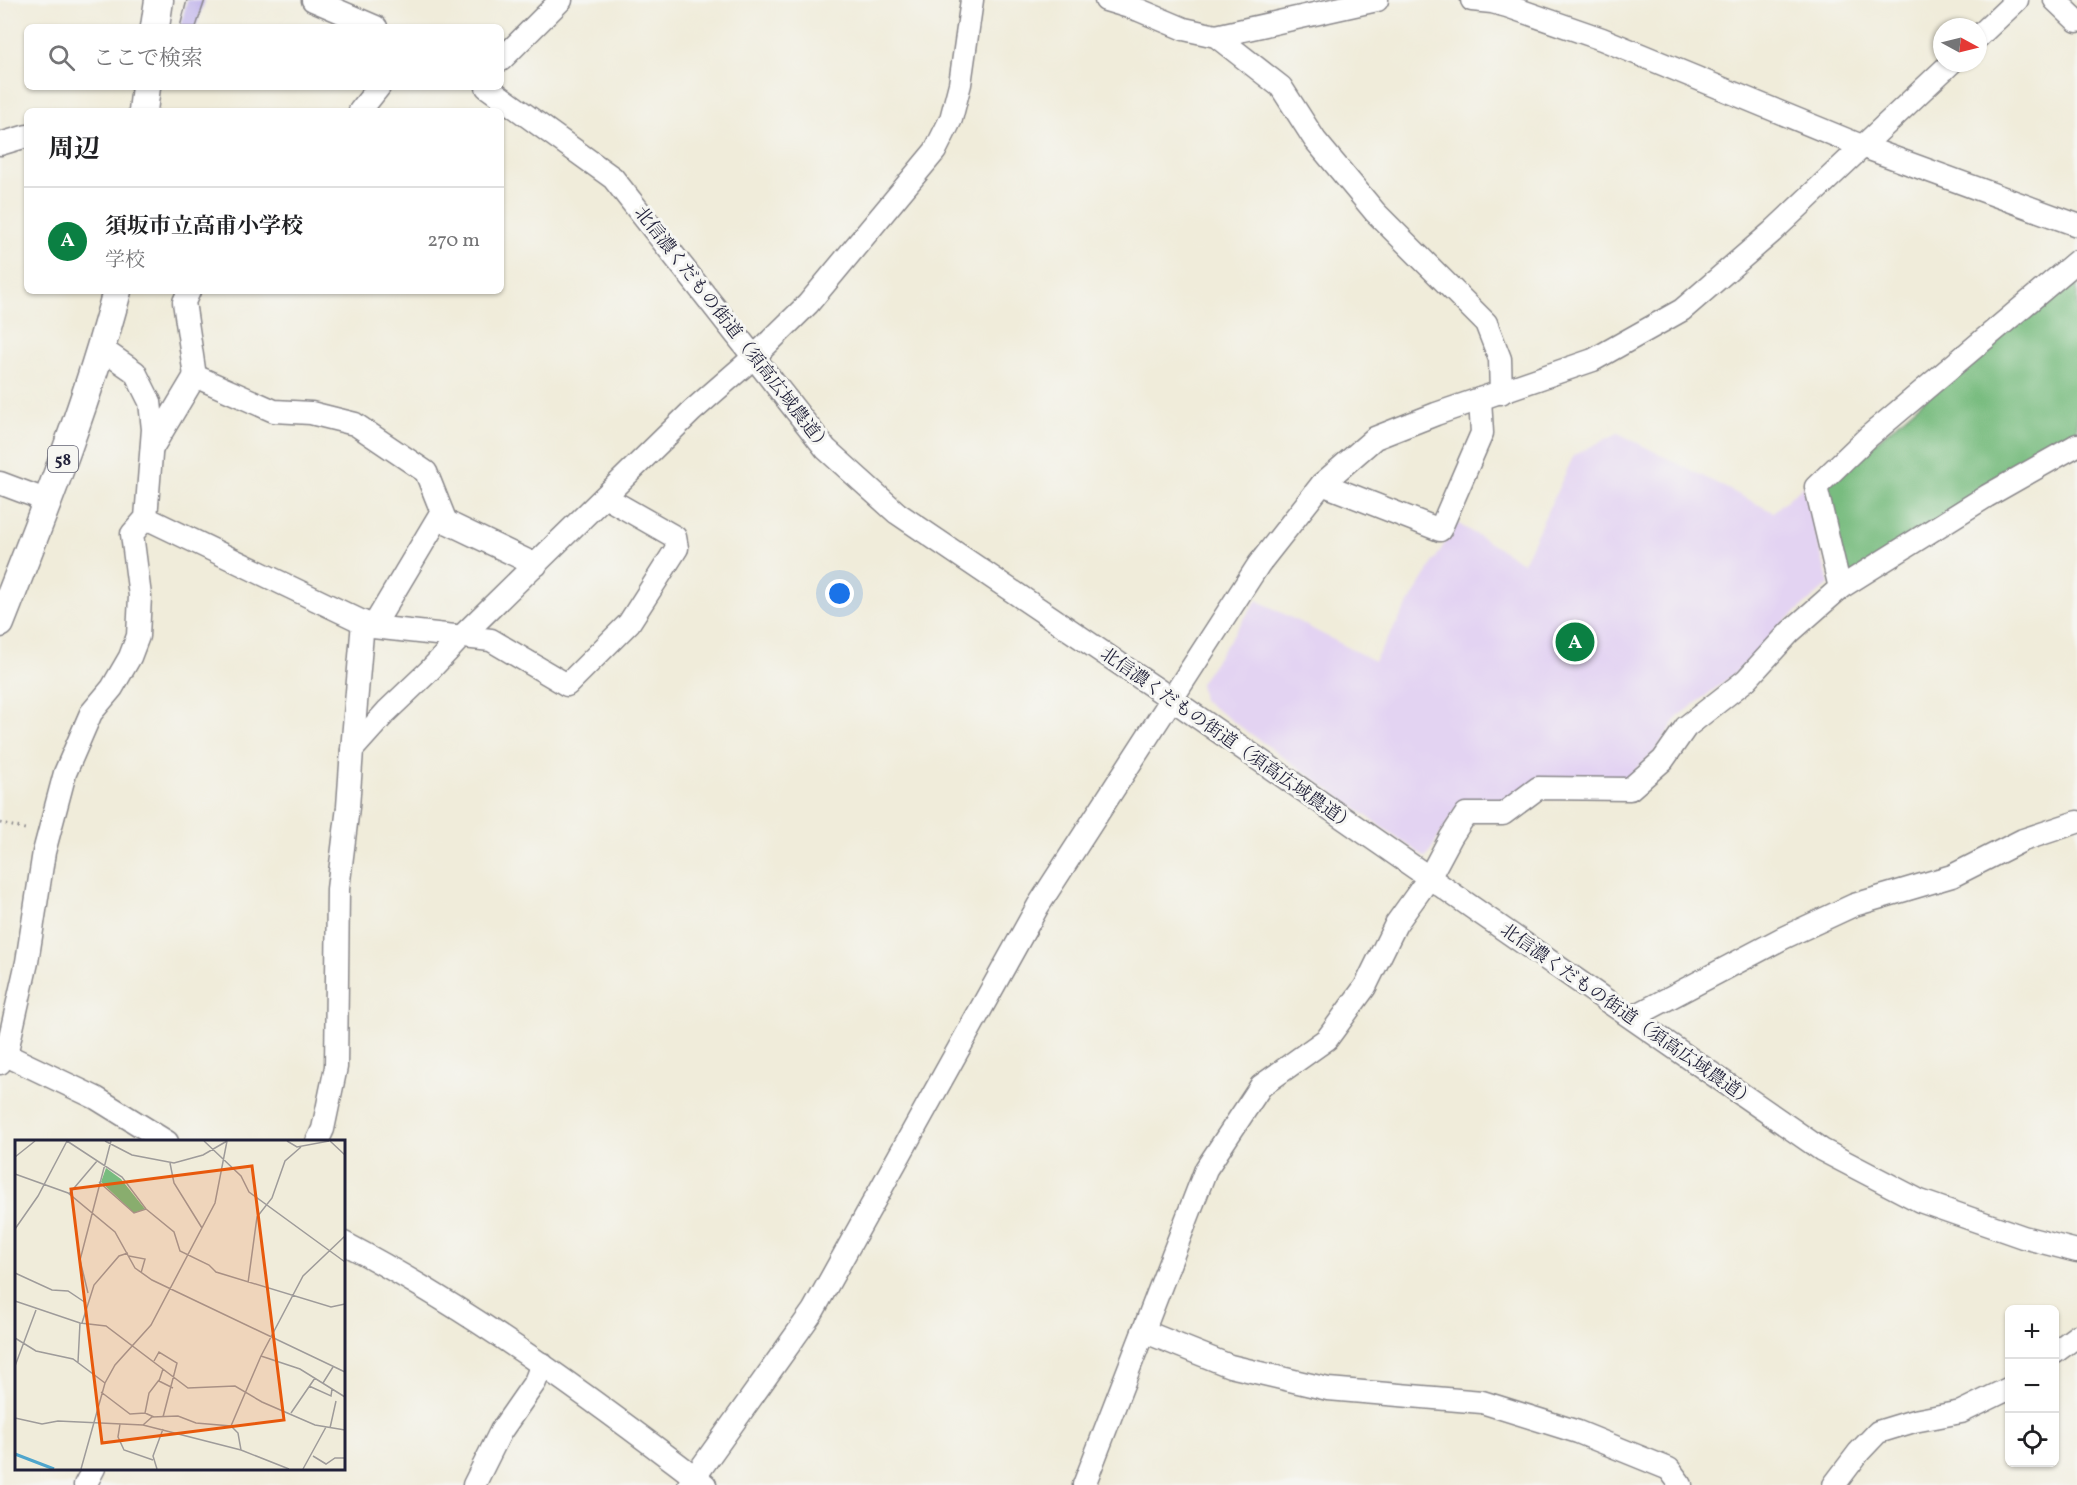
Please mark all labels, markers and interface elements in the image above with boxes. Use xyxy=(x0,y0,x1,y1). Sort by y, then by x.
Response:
north arrow xyxy=(1933,18,1987,72)
search box xyxy=(24,24,504,90)
icon: search xyxy=(45,41,78,74)
text: ここで検索 xyxy=(93,44,203,75)
text: 周辺 xyxy=(48,132,100,168)
street label: 北信濃くだもの街道（須高広域農道） xyxy=(628,202,836,458)
text: 須坂市立高甫小学校 xyxy=(105,212,303,243)
text: A xyxy=(60,227,75,255)
text: 270 m xyxy=(427,227,480,255)
text: 学校 xyxy=(105,247,145,275)
road number: 58 xyxy=(48,446,78,472)
your location xyxy=(825,579,854,608)
pin: A xyxy=(1556,620,1594,664)
street label: 北信濃くだもの街道（須高広域農道） xyxy=(1095,642,1360,838)
street label: 北信濃くだもの街道（須高広域農道） xyxy=(1495,918,1760,1114)
inset map xyxy=(15,1140,345,1470)
map controls xyxy=(2005,1305,2059,1467)
button: + xyxy=(2005,1305,2059,1359)
button: − xyxy=(2005,1359,2059,1413)
button: locate xyxy=(2005,1413,2059,1467)

